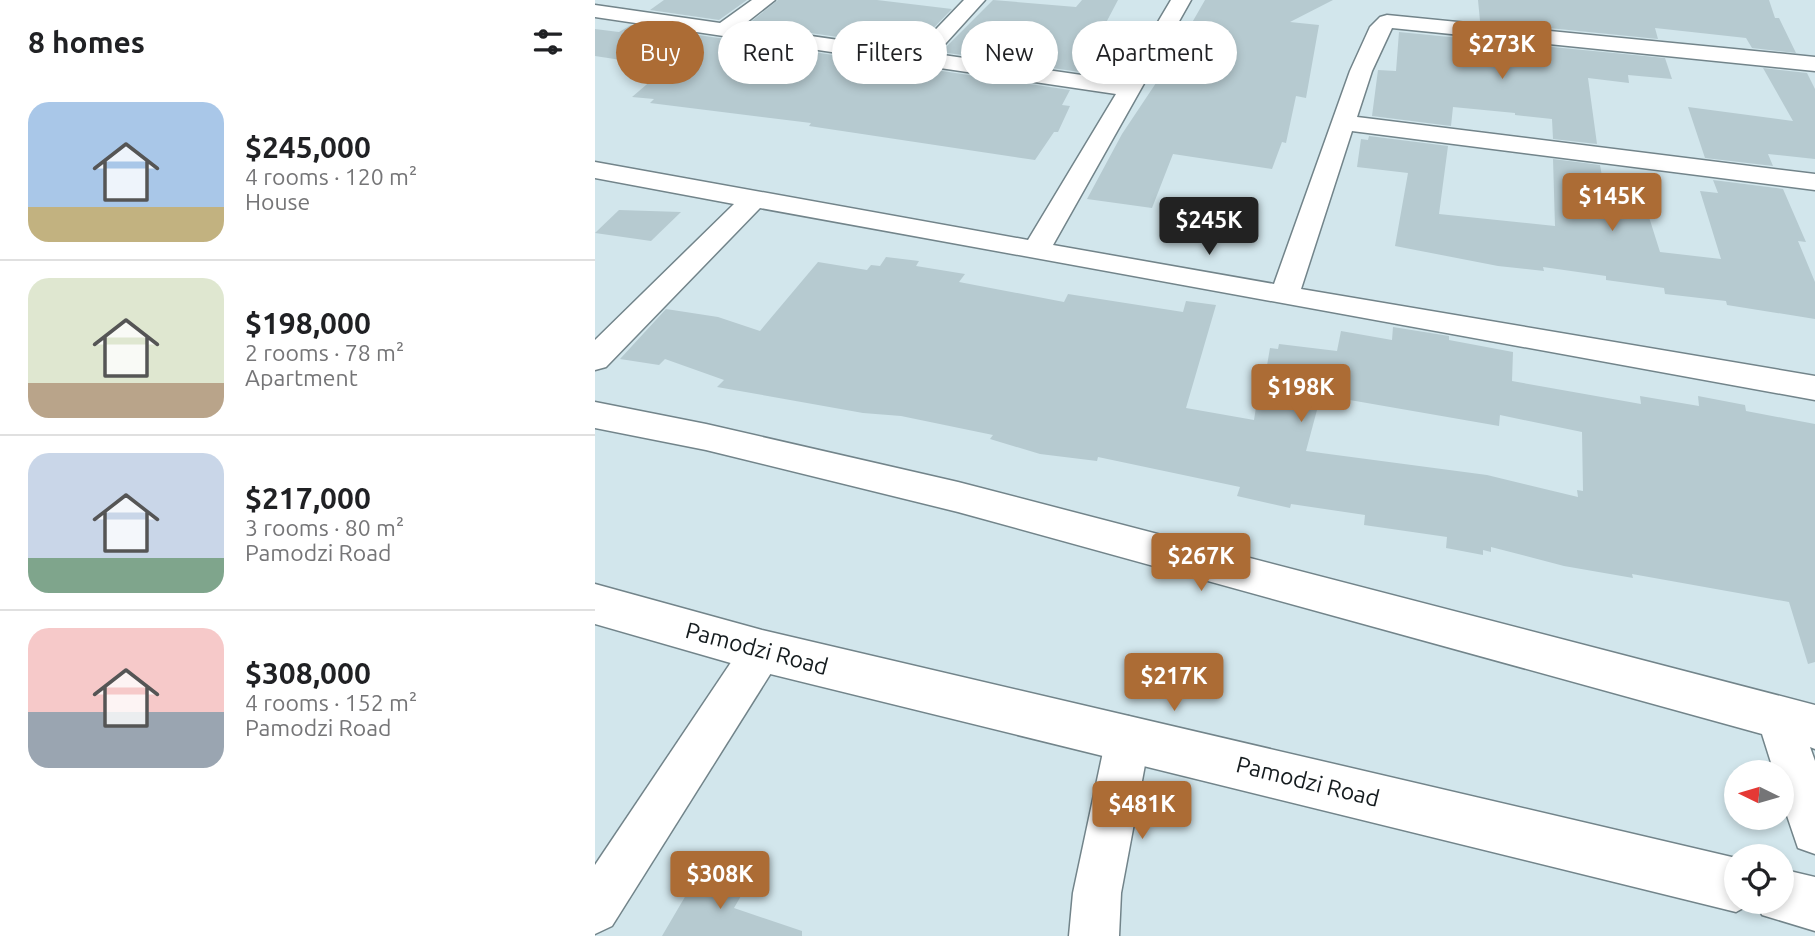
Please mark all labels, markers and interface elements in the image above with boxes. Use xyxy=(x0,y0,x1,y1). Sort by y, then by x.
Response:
chip: Buy xyxy=(616,21,704,84)
chip: Rent xyxy=(718,21,818,84)
chip: Filters xyxy=(832,21,947,84)
chip: New xyxy=(961,21,1058,84)
chip: Apartment xyxy=(1072,21,1237,84)
pin: $273K xyxy=(1453,22,1551,81)
icon: filters xyxy=(529,23,567,61)
text: 8 homes xyxy=(28,25,145,59)
text: $273K xyxy=(1468,31,1536,56)
icon: home xyxy=(84,130,168,214)
text: $245,000 xyxy=(245,130,371,164)
text: 4 rooms · 120 m² xyxy=(245,164,417,189)
pin: $145K xyxy=(1563,174,1661,233)
text: $145K xyxy=(1578,183,1646,208)
text: House xyxy=(245,189,310,214)
pin: $245K xyxy=(1160,198,1258,257)
text: $245K xyxy=(1175,207,1243,232)
icon: home xyxy=(84,306,168,390)
text: $198,000 xyxy=(245,306,371,340)
text: 2 rooms · 78 m² xyxy=(245,340,404,365)
pin: $198K xyxy=(1252,364,1350,424)
text: Apartment xyxy=(245,365,358,390)
text: $198K xyxy=(1267,374,1335,399)
icon: home xyxy=(84,481,168,565)
text: $217,000 xyxy=(245,481,371,515)
text: 3 rooms · 80 m² xyxy=(245,515,404,540)
pin: $267K xyxy=(1152,534,1250,593)
text: Pamodzi Road xyxy=(245,540,392,565)
text: $267K xyxy=(1167,543,1235,568)
street label: Pamodzi Road xyxy=(683,617,831,679)
pin: $217K xyxy=(1125,654,1223,713)
icon: home xyxy=(84,656,168,740)
text: $308,000 xyxy=(245,656,371,690)
text: $217K xyxy=(1140,663,1208,688)
text: 4 rooms · 152 m² xyxy=(245,690,417,715)
text: Pamodzi Road xyxy=(245,715,392,740)
street label: Pamodzi Road xyxy=(1234,751,1382,811)
north arrow xyxy=(1724,760,1794,830)
map controls xyxy=(1724,760,1794,914)
pin: $481K xyxy=(1093,782,1191,841)
text: $481K xyxy=(1108,791,1176,816)
button: locate xyxy=(1724,844,1794,914)
pin: $308K xyxy=(671,852,769,911)
text: $308K xyxy=(686,861,754,886)

